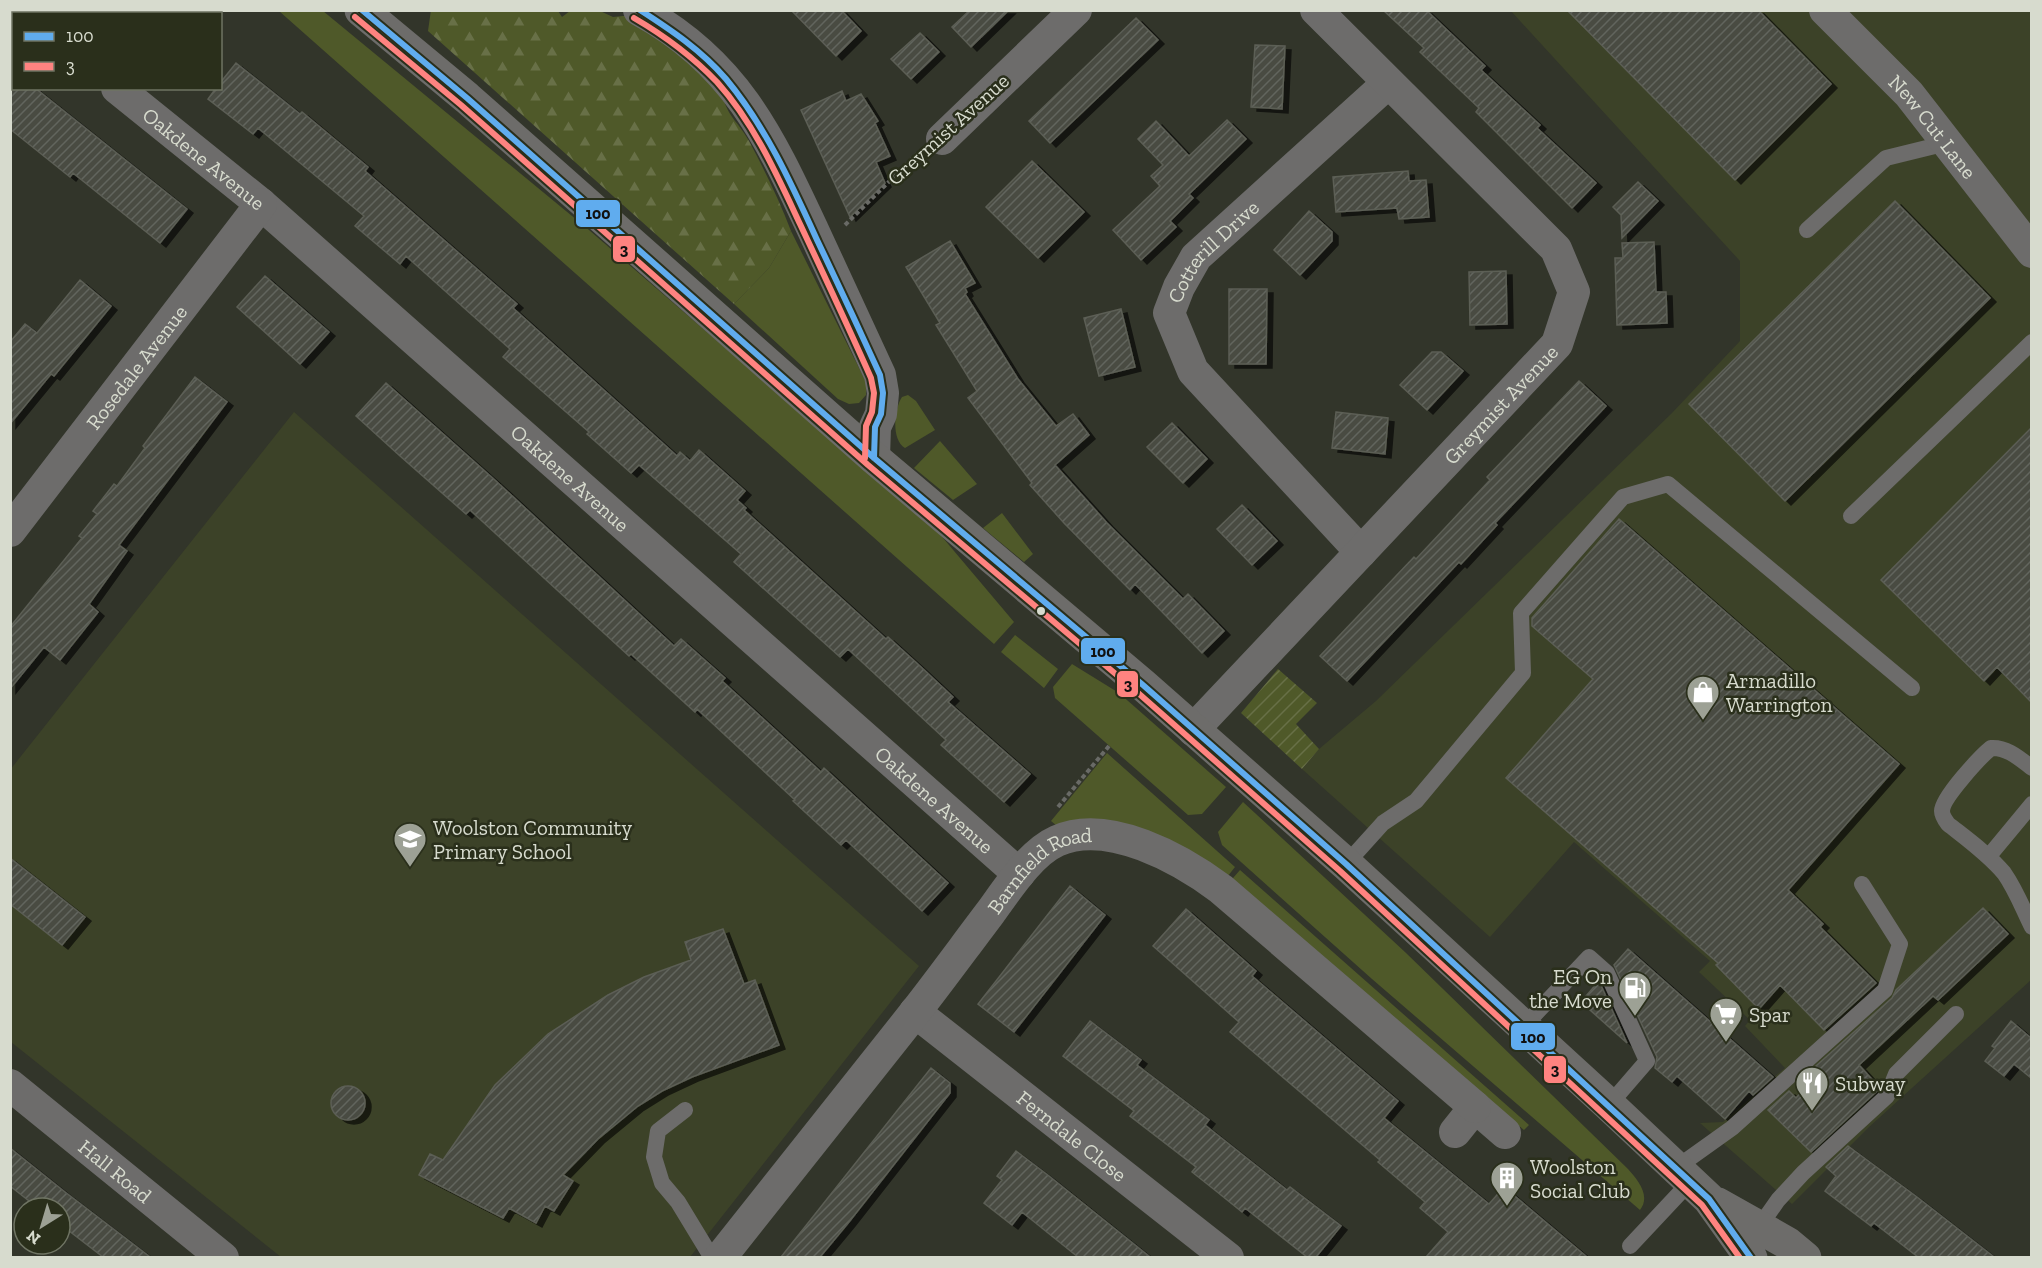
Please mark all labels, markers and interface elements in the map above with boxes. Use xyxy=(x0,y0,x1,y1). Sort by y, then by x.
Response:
legend xyxy=(12,12,222,90)
text: 100 xyxy=(66,25,94,47)
text: 3 xyxy=(66,55,75,77)
street label: Greymist Avenue xyxy=(882,68,1014,190)
street label: New Cut Lane xyxy=(1884,69,1983,183)
street label: Oakdene Avenue xyxy=(138,101,271,215)
street label: Cotterill Drive xyxy=(1162,194,1264,306)
line badge: 100 xyxy=(575,199,621,228)
text: 100 xyxy=(586,204,610,223)
line badge: 3 xyxy=(612,235,636,263)
text: 3 xyxy=(620,240,629,259)
street label: Rosedale Avenue xyxy=(80,299,192,434)
street label: Greymist Avenue xyxy=(1438,339,1563,469)
street label: Oakdene Avenue xyxy=(506,419,635,537)
unlabelled marker xyxy=(1035,605,1047,617)
line badge: 100 xyxy=(1080,637,1126,665)
text: 100 xyxy=(1091,642,1115,661)
place label: Armadillo Warrington xyxy=(1726,668,1833,717)
line badge: 3 xyxy=(1116,670,1139,698)
shop icon: Armadillo Warrington xyxy=(1685,674,1721,721)
text: 3 xyxy=(1124,675,1133,694)
street label: Oakdene Avenue xyxy=(870,740,999,859)
place label: Woolston Community Primary School xyxy=(433,815,632,864)
school or university icon: Woolston Community Primary School xyxy=(392,821,428,868)
street label: Barnfield Road xyxy=(981,822,1093,918)
place label: EG On the Move xyxy=(1529,964,1612,1013)
fuel station icon: EG On the Move xyxy=(1617,970,1653,1017)
supermarket icon: Spar xyxy=(1708,996,1744,1043)
place label: Spar xyxy=(1749,1002,1791,1027)
line badge: 100 xyxy=(1510,1022,1556,1051)
text: 100 xyxy=(1521,1028,1545,1047)
line badge: 3 xyxy=(1543,1055,1567,1084)
text: 3 xyxy=(1551,1060,1560,1079)
restaurant icon: Subway xyxy=(1794,1065,1830,1112)
place label: Subway xyxy=(1835,1071,1906,1096)
street label: Ferndale Close xyxy=(1012,1085,1132,1187)
street label: Hall Road xyxy=(74,1134,158,1208)
place label: Woolston Social Club xyxy=(1530,1154,1630,1203)
building icon: Woolston Social Club xyxy=(1489,1160,1525,1207)
north arrow xyxy=(12,1196,72,1256)
text: N xyxy=(23,1226,44,1249)

